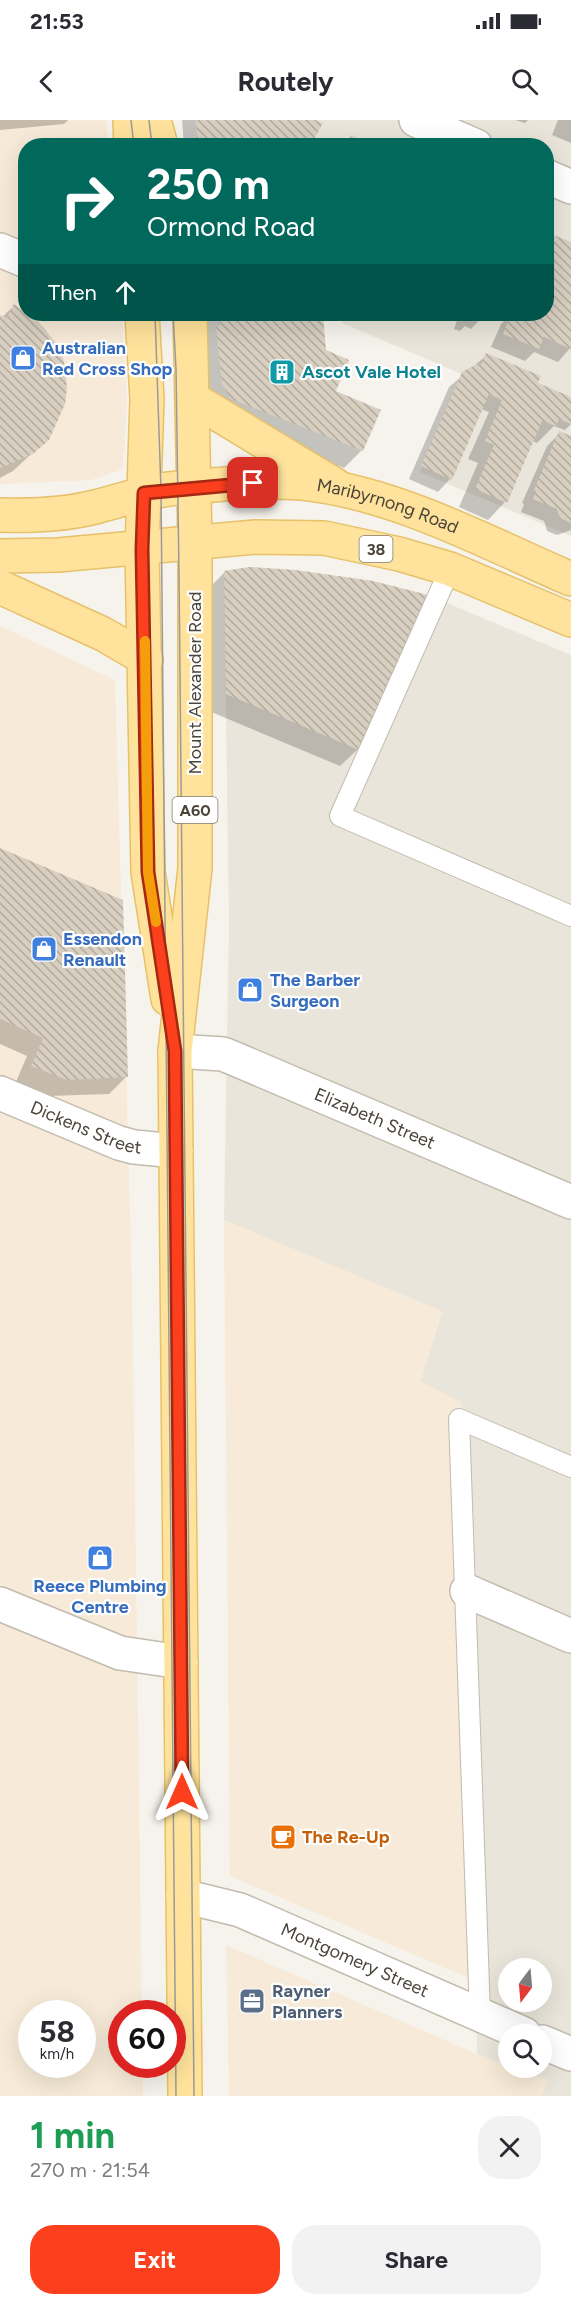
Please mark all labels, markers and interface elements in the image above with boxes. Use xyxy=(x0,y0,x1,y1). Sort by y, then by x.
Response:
text: 21:53 xyxy=(30,8,84,35)
icon: back xyxy=(30,65,63,98)
text: Routely xyxy=(237,65,334,98)
icon: search xyxy=(508,65,541,98)
text: 250 m xyxy=(147,159,270,210)
icon: right xyxy=(48,162,126,240)
text: Ormond Road xyxy=(147,210,315,243)
icon: ahead xyxy=(109,276,142,309)
text: Then xyxy=(48,279,97,306)
place label: Australian Red Cross Shop xyxy=(42,337,173,380)
shop icon: Australian Red Cross Shop xyxy=(8,343,38,373)
building icon: Ascot Vale Hotel xyxy=(267,357,297,387)
place label: Ascot Vale Hotel xyxy=(302,361,441,383)
pin xyxy=(227,457,278,508)
icon: arrive xyxy=(236,466,269,499)
street label: Maribyrnong Road xyxy=(315,474,462,538)
road number: 38 xyxy=(360,536,392,562)
street label: Mount Alexander Road xyxy=(184,592,206,774)
road number: A60 xyxy=(172,797,218,823)
place label: Essendon Renault xyxy=(63,928,142,971)
shop icon: Essendon Renault xyxy=(29,934,59,964)
place label: The Barber Surgeon xyxy=(270,969,360,1012)
shop icon: The Barber Surgeon xyxy=(235,975,265,1005)
street label: Elizabeth Street xyxy=(311,1083,439,1154)
street label: Dickens Street xyxy=(27,1096,143,1159)
shop icon: Reece Plumbing Centre xyxy=(85,1543,115,1573)
place label: Reece Plumbing Centre xyxy=(33,1575,167,1618)
position arrow xyxy=(150,1760,214,1824)
cafe icon: The Re-Up xyxy=(268,1822,298,1852)
place label: The Re-Up xyxy=(302,1826,390,1848)
street label: Montgomery Street xyxy=(278,1918,432,2002)
north arrow xyxy=(498,1958,552,2012)
map controls xyxy=(498,1958,552,2078)
place label: Rayner Planners xyxy=(272,1980,343,2023)
office icon: Rayner Planners xyxy=(237,1986,267,2016)
speed limit sign: 60 xyxy=(108,2000,186,2078)
text: 58 xyxy=(39,2013,75,2050)
button: search xyxy=(498,2024,552,2078)
text: km/h xyxy=(40,2045,74,2063)
text: 1 min xyxy=(30,2114,115,2157)
button: close xyxy=(478,2116,541,2179)
text: 270 m · 21:54 xyxy=(30,2158,150,2182)
button: Exit xyxy=(30,2225,280,2294)
button: Share xyxy=(292,2225,541,2294)

